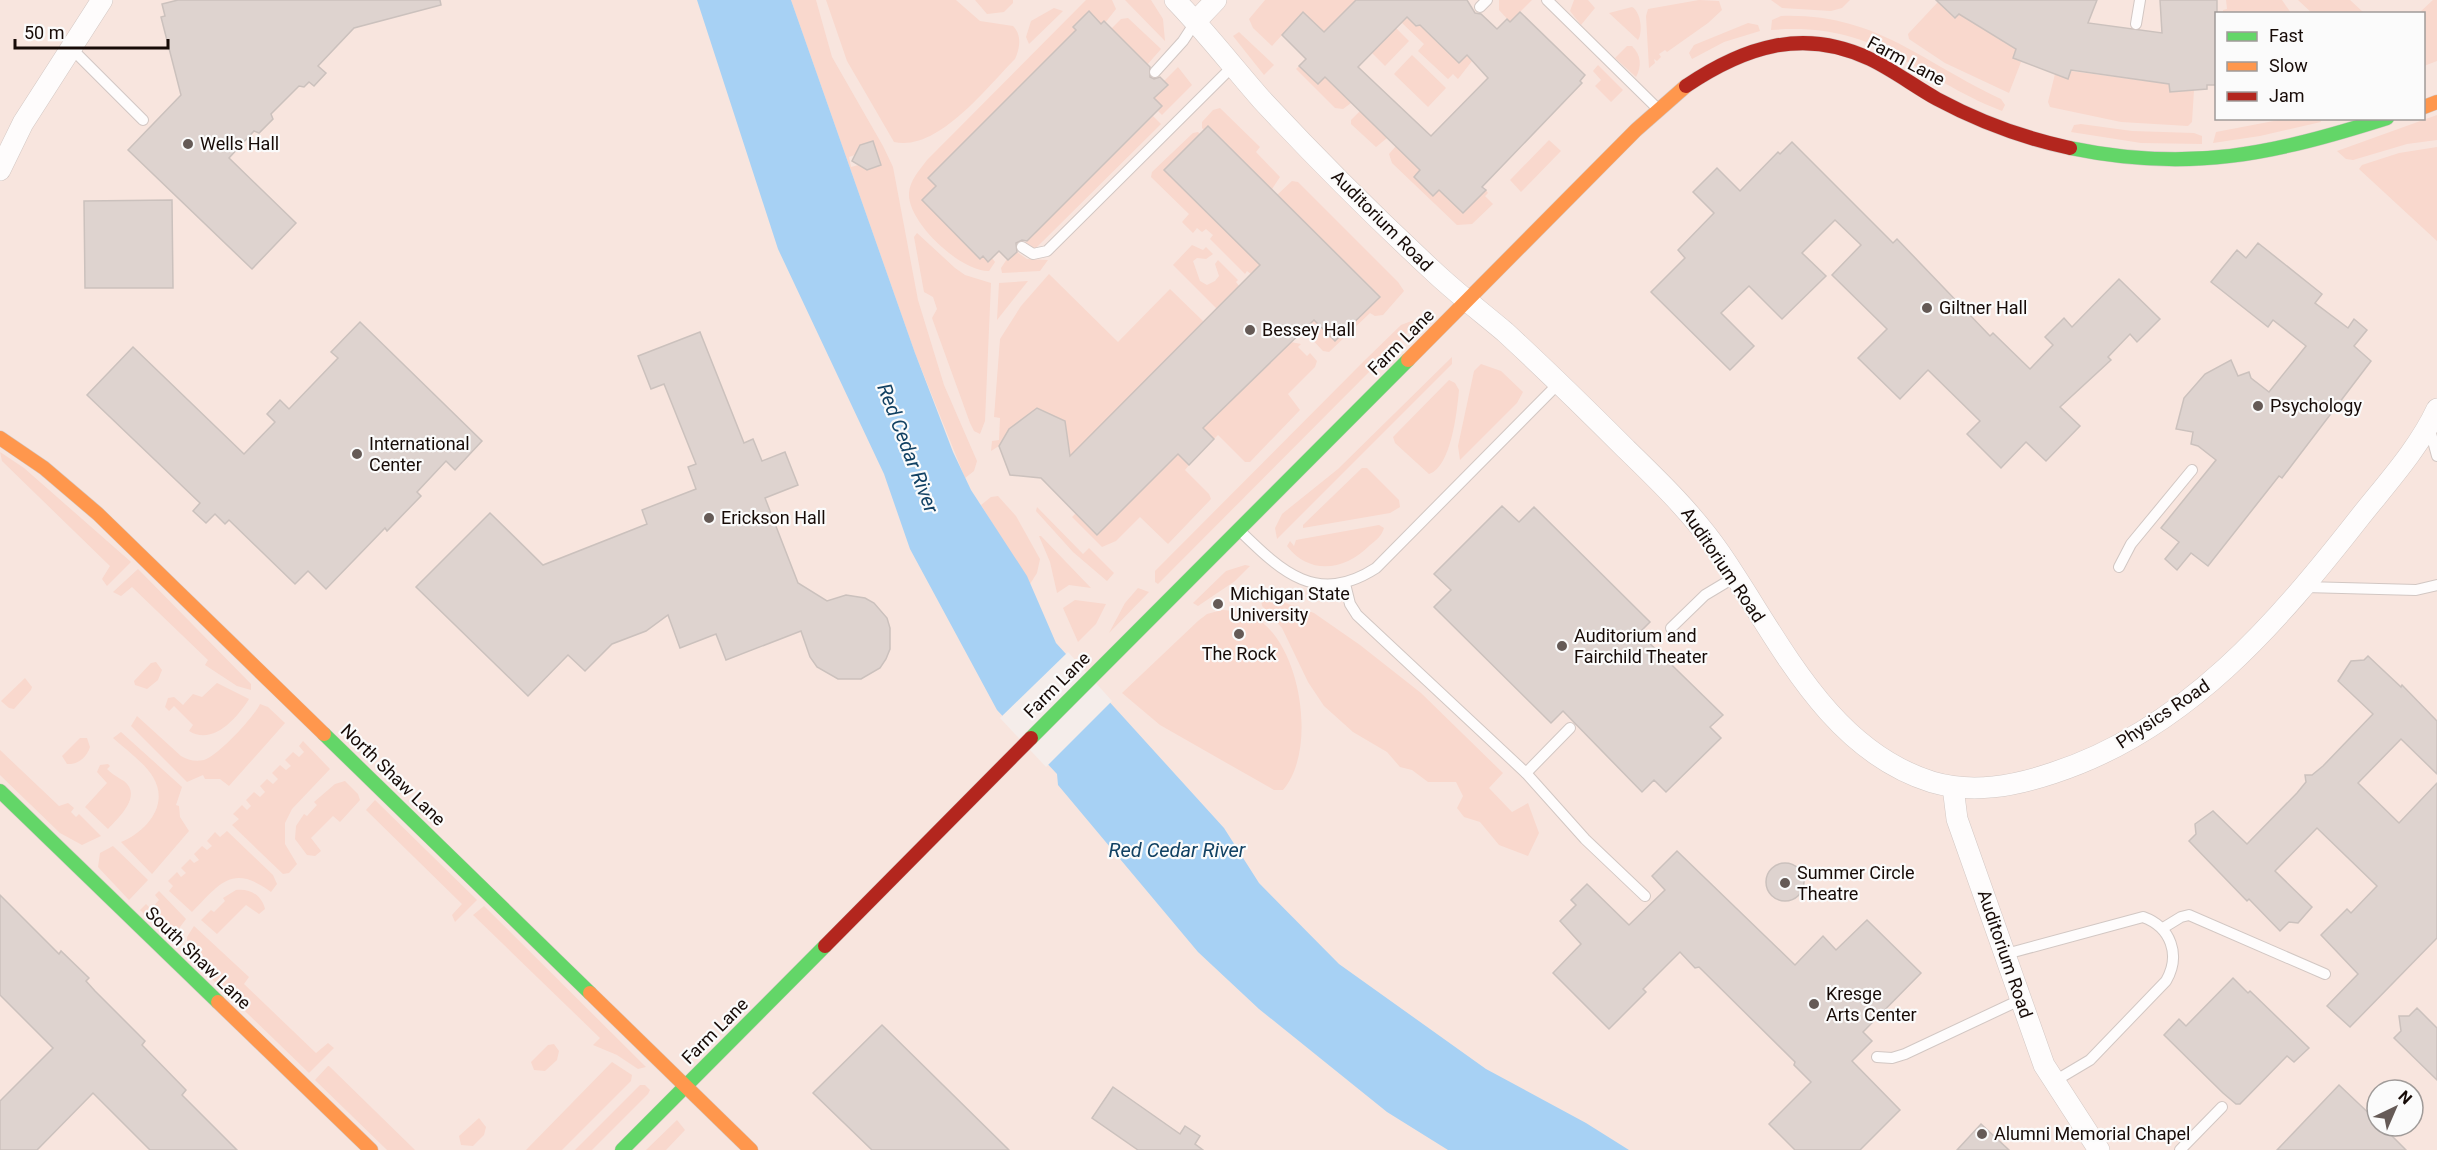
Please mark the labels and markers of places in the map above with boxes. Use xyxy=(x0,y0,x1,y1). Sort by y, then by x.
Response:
place label: Wells Hall xyxy=(200,133,279,154)
marker: Wells Hall xyxy=(181,137,195,151)
place label: Giltner Hall xyxy=(1939,297,2027,318)
marker: Giltner Hall xyxy=(1920,301,1934,315)
place label: Bessey Hall xyxy=(1262,319,1355,340)
marker: Bessey Hall xyxy=(1243,323,1257,337)
place label: Psychology xyxy=(2270,395,2362,416)
marker: Psychology xyxy=(2251,399,2265,413)
place label: International Center xyxy=(369,433,470,475)
marker: International Center xyxy=(350,447,364,461)
place label: Erickson Hall xyxy=(721,507,826,528)
marker: Erickson Hall xyxy=(702,511,716,525)
place label: Michigan State University xyxy=(1230,583,1350,625)
marker: Michigan State University xyxy=(1211,597,1225,611)
place label: Auditorium and Fairchild Theater xyxy=(1574,625,1708,667)
marker: The Rock xyxy=(1232,627,1246,641)
marker: Auditorium and Fairchild Theater xyxy=(1555,639,1569,653)
place label: The Rock xyxy=(1202,643,1277,664)
place label: Summer Circle Theatre xyxy=(1797,862,1915,904)
marker: Summer Circle Theatre xyxy=(1778,876,1792,890)
place label: Kresge Arts Center xyxy=(1826,983,1917,1025)
marker: Kresge Arts Center xyxy=(1807,997,1821,1011)
place label: Alumni Memorial Chapel xyxy=(1994,1123,2190,1144)
marker: Alumni Memorial Chapel xyxy=(1975,1127,1989,1141)

